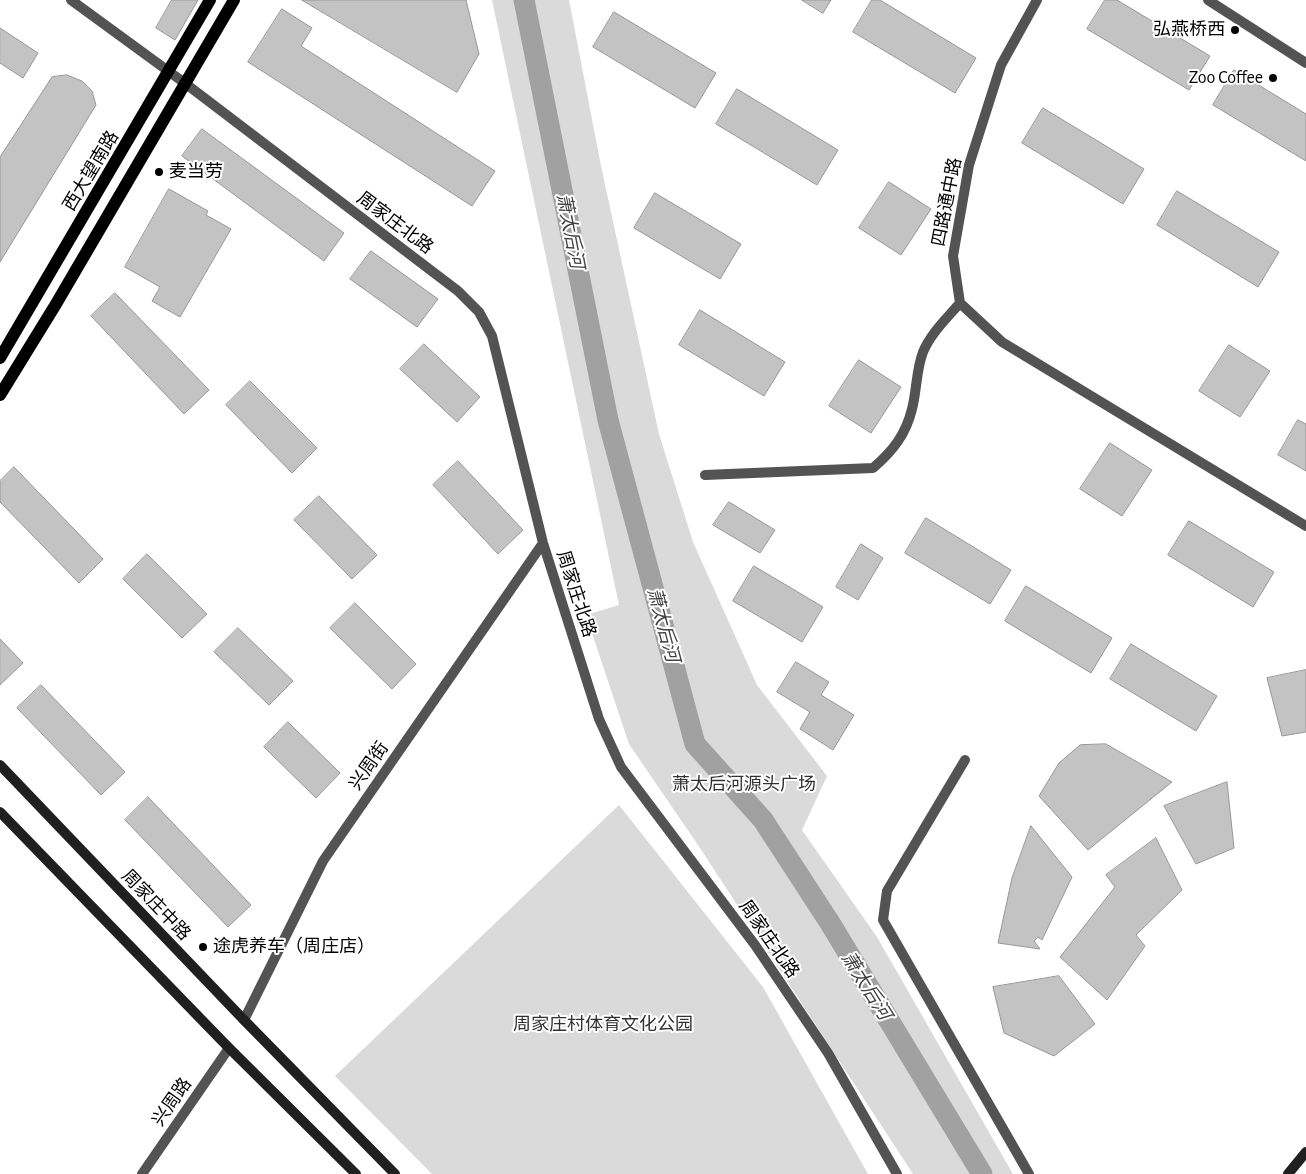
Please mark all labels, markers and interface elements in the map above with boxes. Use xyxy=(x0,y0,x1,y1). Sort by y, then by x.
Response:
place label: 弘燕桥西 xyxy=(1153,19,1225,41)
marker: 弘燕桥西 xyxy=(1229,24,1241,36)
place label: Zoo Coffee xyxy=(1189,67,1263,89)
marker: Zoo Coffee xyxy=(1267,72,1279,84)
street label: 西大望南路 xyxy=(59,127,123,215)
street label: 四路通中路 xyxy=(928,156,966,248)
place label: 麦当劳 xyxy=(169,161,223,183)
marker: 麦当劳 xyxy=(153,166,165,178)
street label: 周家庄北路 xyxy=(353,187,437,259)
water label: 萧太后河 xyxy=(552,192,588,270)
street label: 周家庄北路 xyxy=(552,548,600,640)
water label: 萧太后河 xyxy=(642,585,684,665)
street label: 兴周街 xyxy=(345,738,393,794)
park label: 萧太后河源头广场 xyxy=(672,774,816,796)
street label: 周家庄中路 xyxy=(117,865,195,945)
street label: 周家庄北路 xyxy=(734,896,804,982)
place label: 途虎养车（周庄店） xyxy=(213,936,375,958)
marker: 途虎养车（周庄店） xyxy=(197,941,209,953)
water label: 萧太后河 xyxy=(836,948,896,1024)
park label: 周家庄村体育文化公园 xyxy=(513,1014,693,1036)
street label: 兴周路 xyxy=(148,1074,196,1130)

